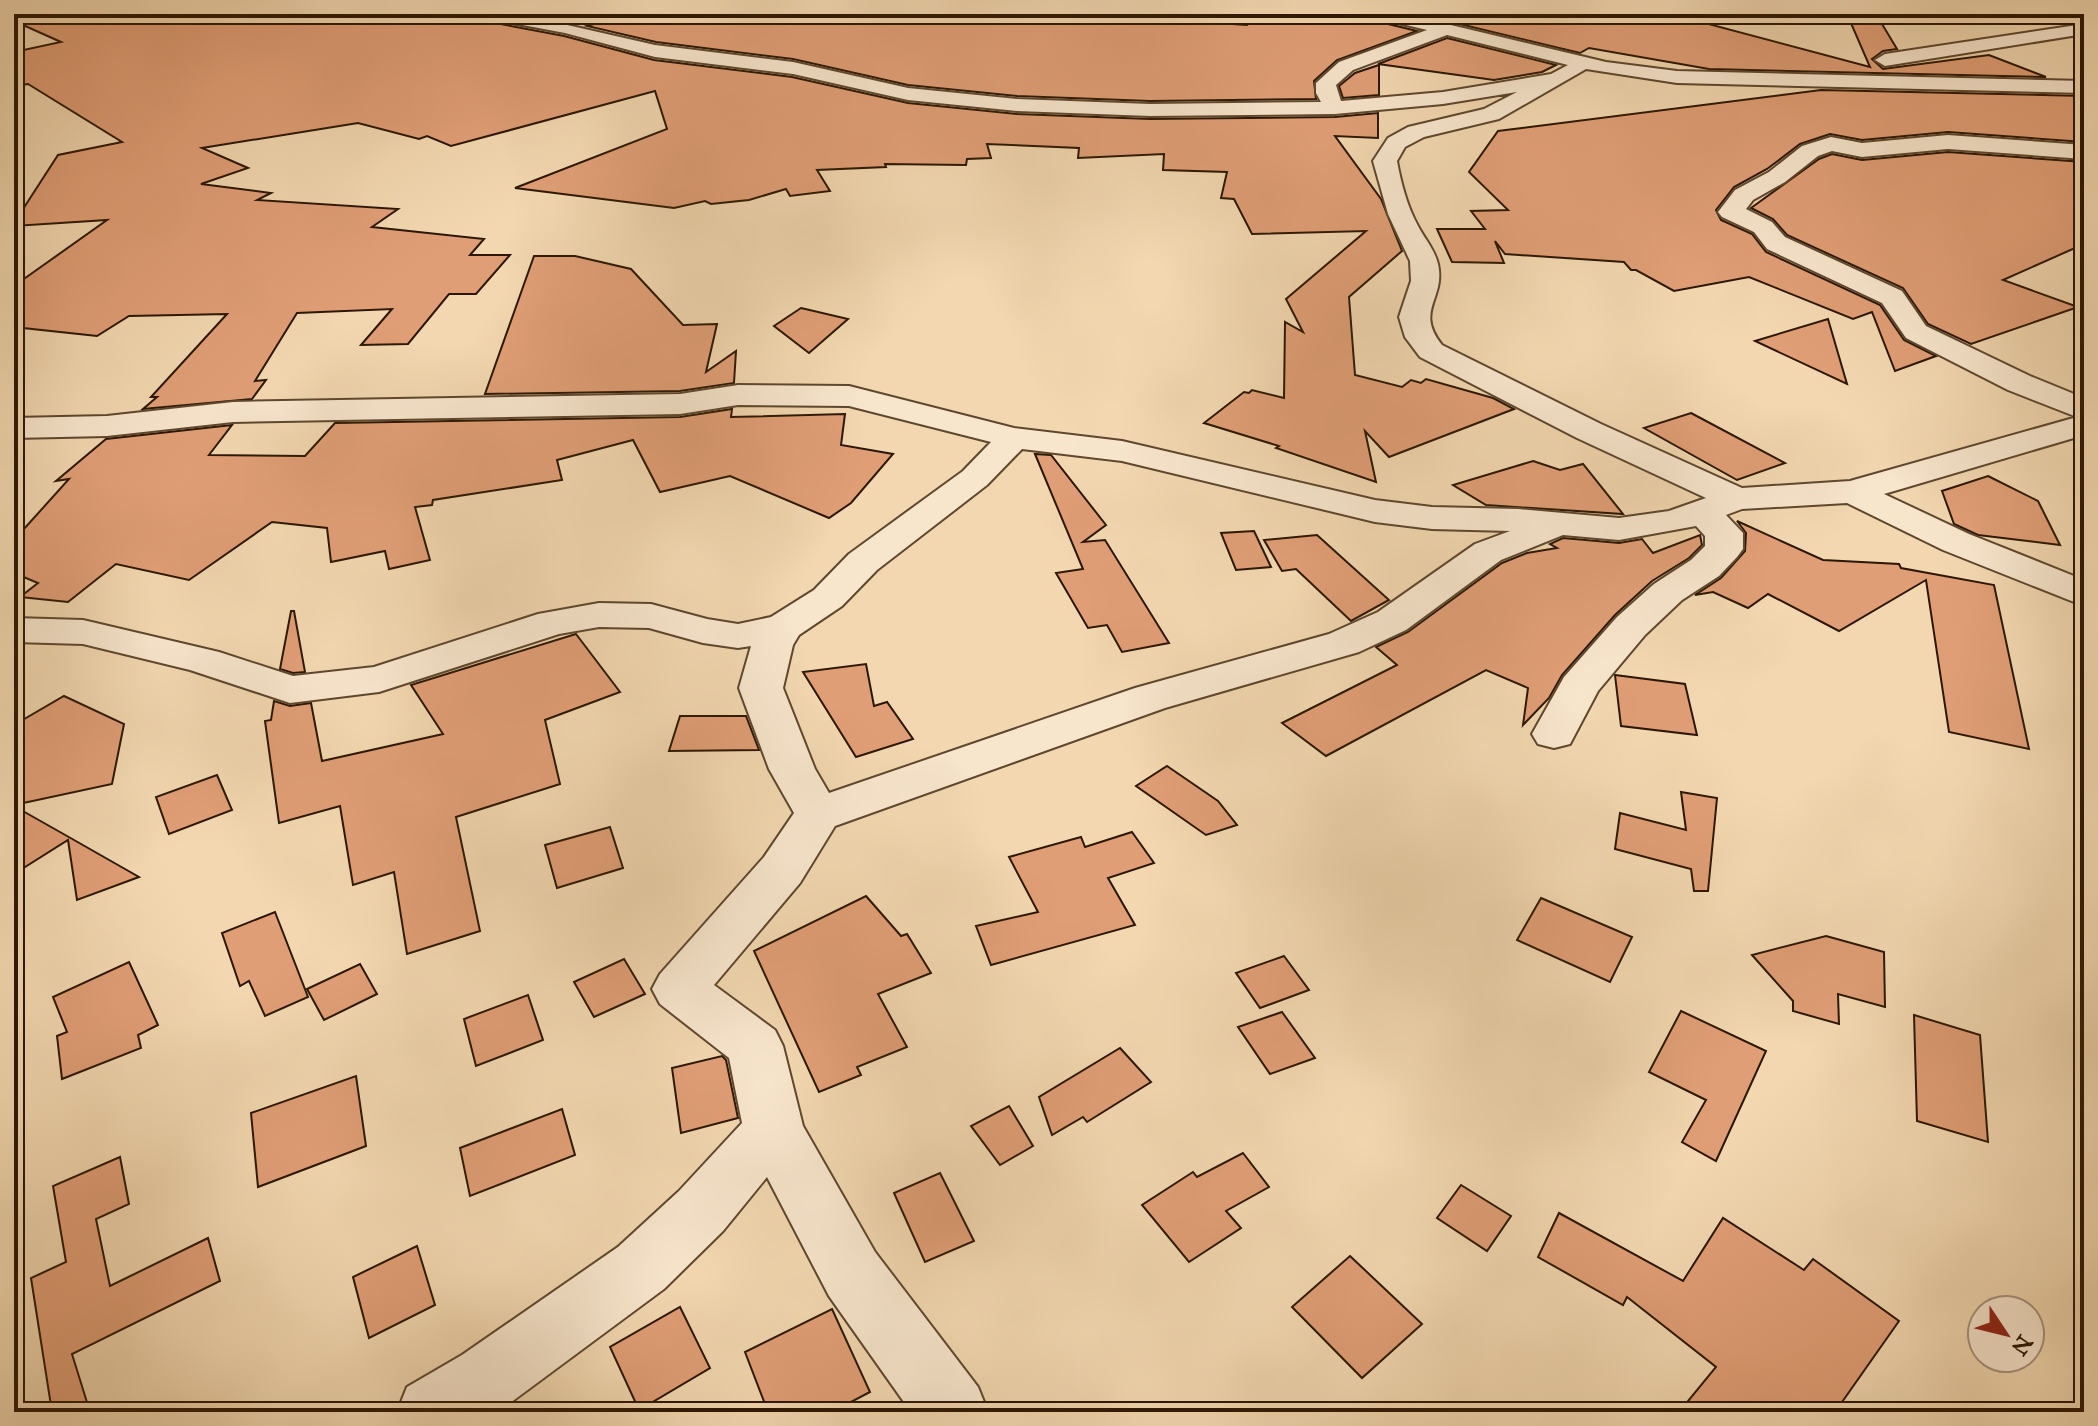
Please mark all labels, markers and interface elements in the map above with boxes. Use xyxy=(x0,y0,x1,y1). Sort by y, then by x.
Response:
north arrow xyxy=(1966,1294,2046,1374)
text: N xyxy=(2005,1330,2038,1361)

